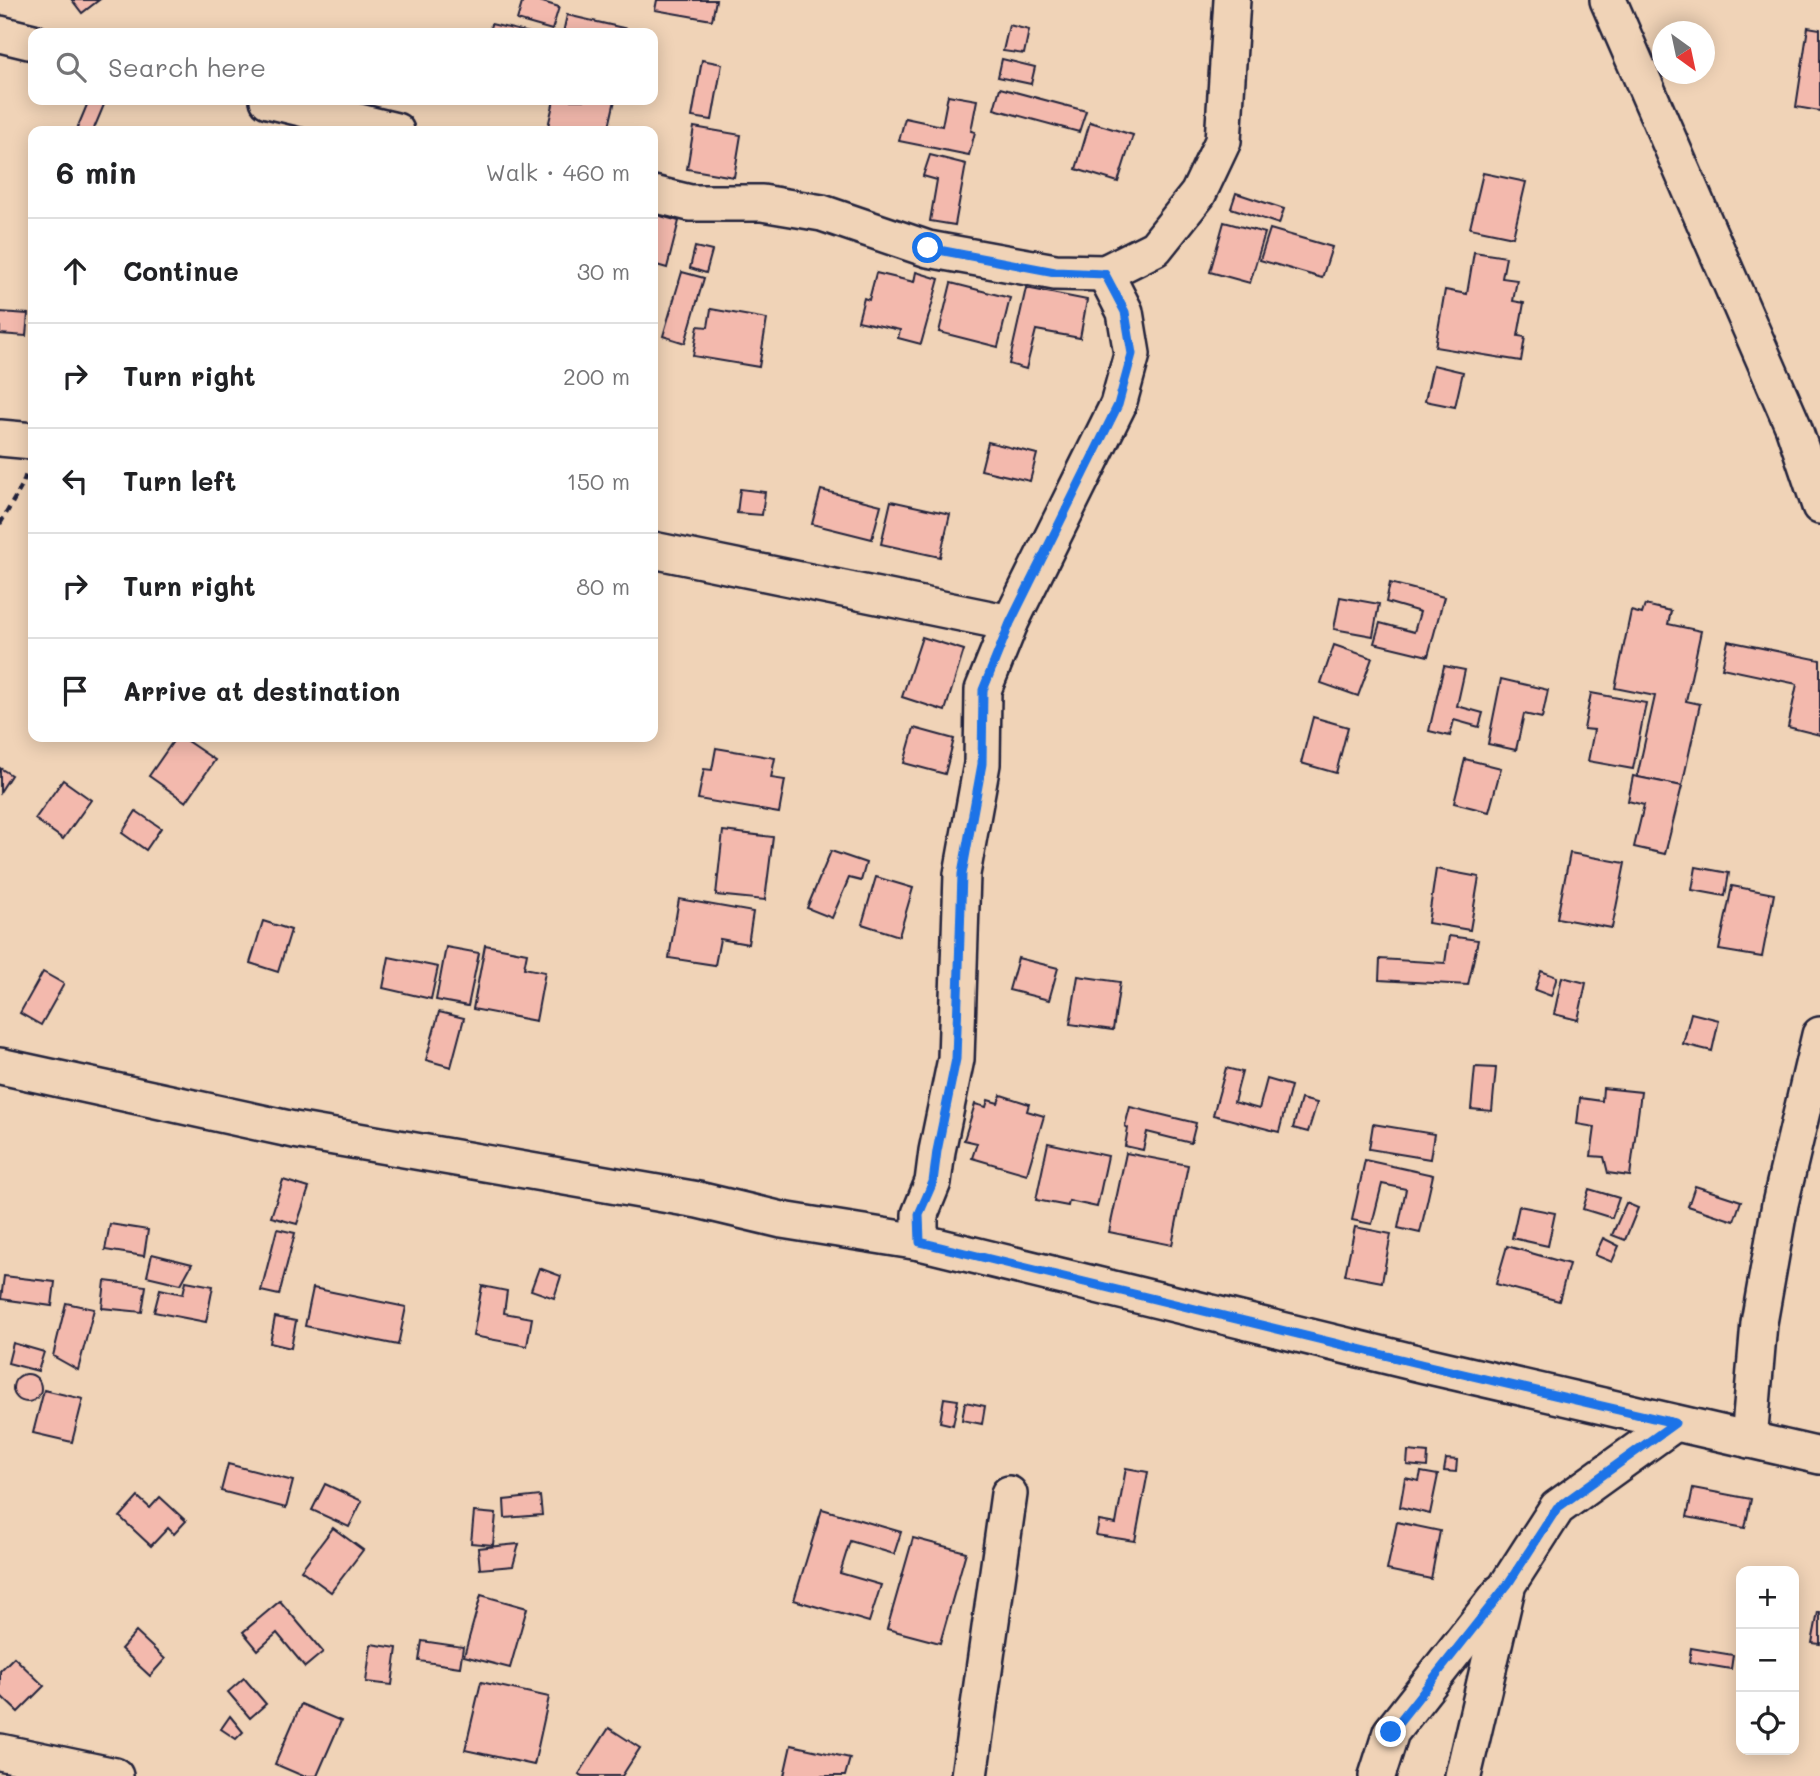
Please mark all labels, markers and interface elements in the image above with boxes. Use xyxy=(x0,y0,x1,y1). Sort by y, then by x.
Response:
north arrow xyxy=(1652,21,1715,84)
search box xyxy=(28,28,658,105)
icon: search xyxy=(52,48,90,86)
text: Search here xyxy=(108,50,266,84)
text: 6 min xyxy=(56,152,136,192)
text: Walk · 460 m xyxy=(485,157,630,187)
route start xyxy=(912,232,943,263)
icon: ahead xyxy=(56,252,94,290)
text: Continue xyxy=(123,254,239,288)
text: 30 m xyxy=(577,256,630,286)
icon: right xyxy=(56,357,94,395)
text: Turn right xyxy=(123,359,256,393)
text: 200 m xyxy=(563,361,630,391)
icon: left xyxy=(56,462,94,500)
text: Turn left xyxy=(123,464,236,498)
text: 150 m xyxy=(566,466,630,496)
icon: right xyxy=(56,567,94,605)
text: Turn right xyxy=(123,569,256,603)
text: 80 m xyxy=(576,571,630,601)
icon: arrive xyxy=(56,672,94,710)
text: Arrive at destination xyxy=(123,674,400,708)
map controls xyxy=(1736,1566,1799,1755)
button: + xyxy=(1736,1566,1799,1629)
button: − xyxy=(1736,1629,1799,1692)
button: locate xyxy=(1736,1692,1799,1755)
route end xyxy=(1375,1716,1406,1747)

